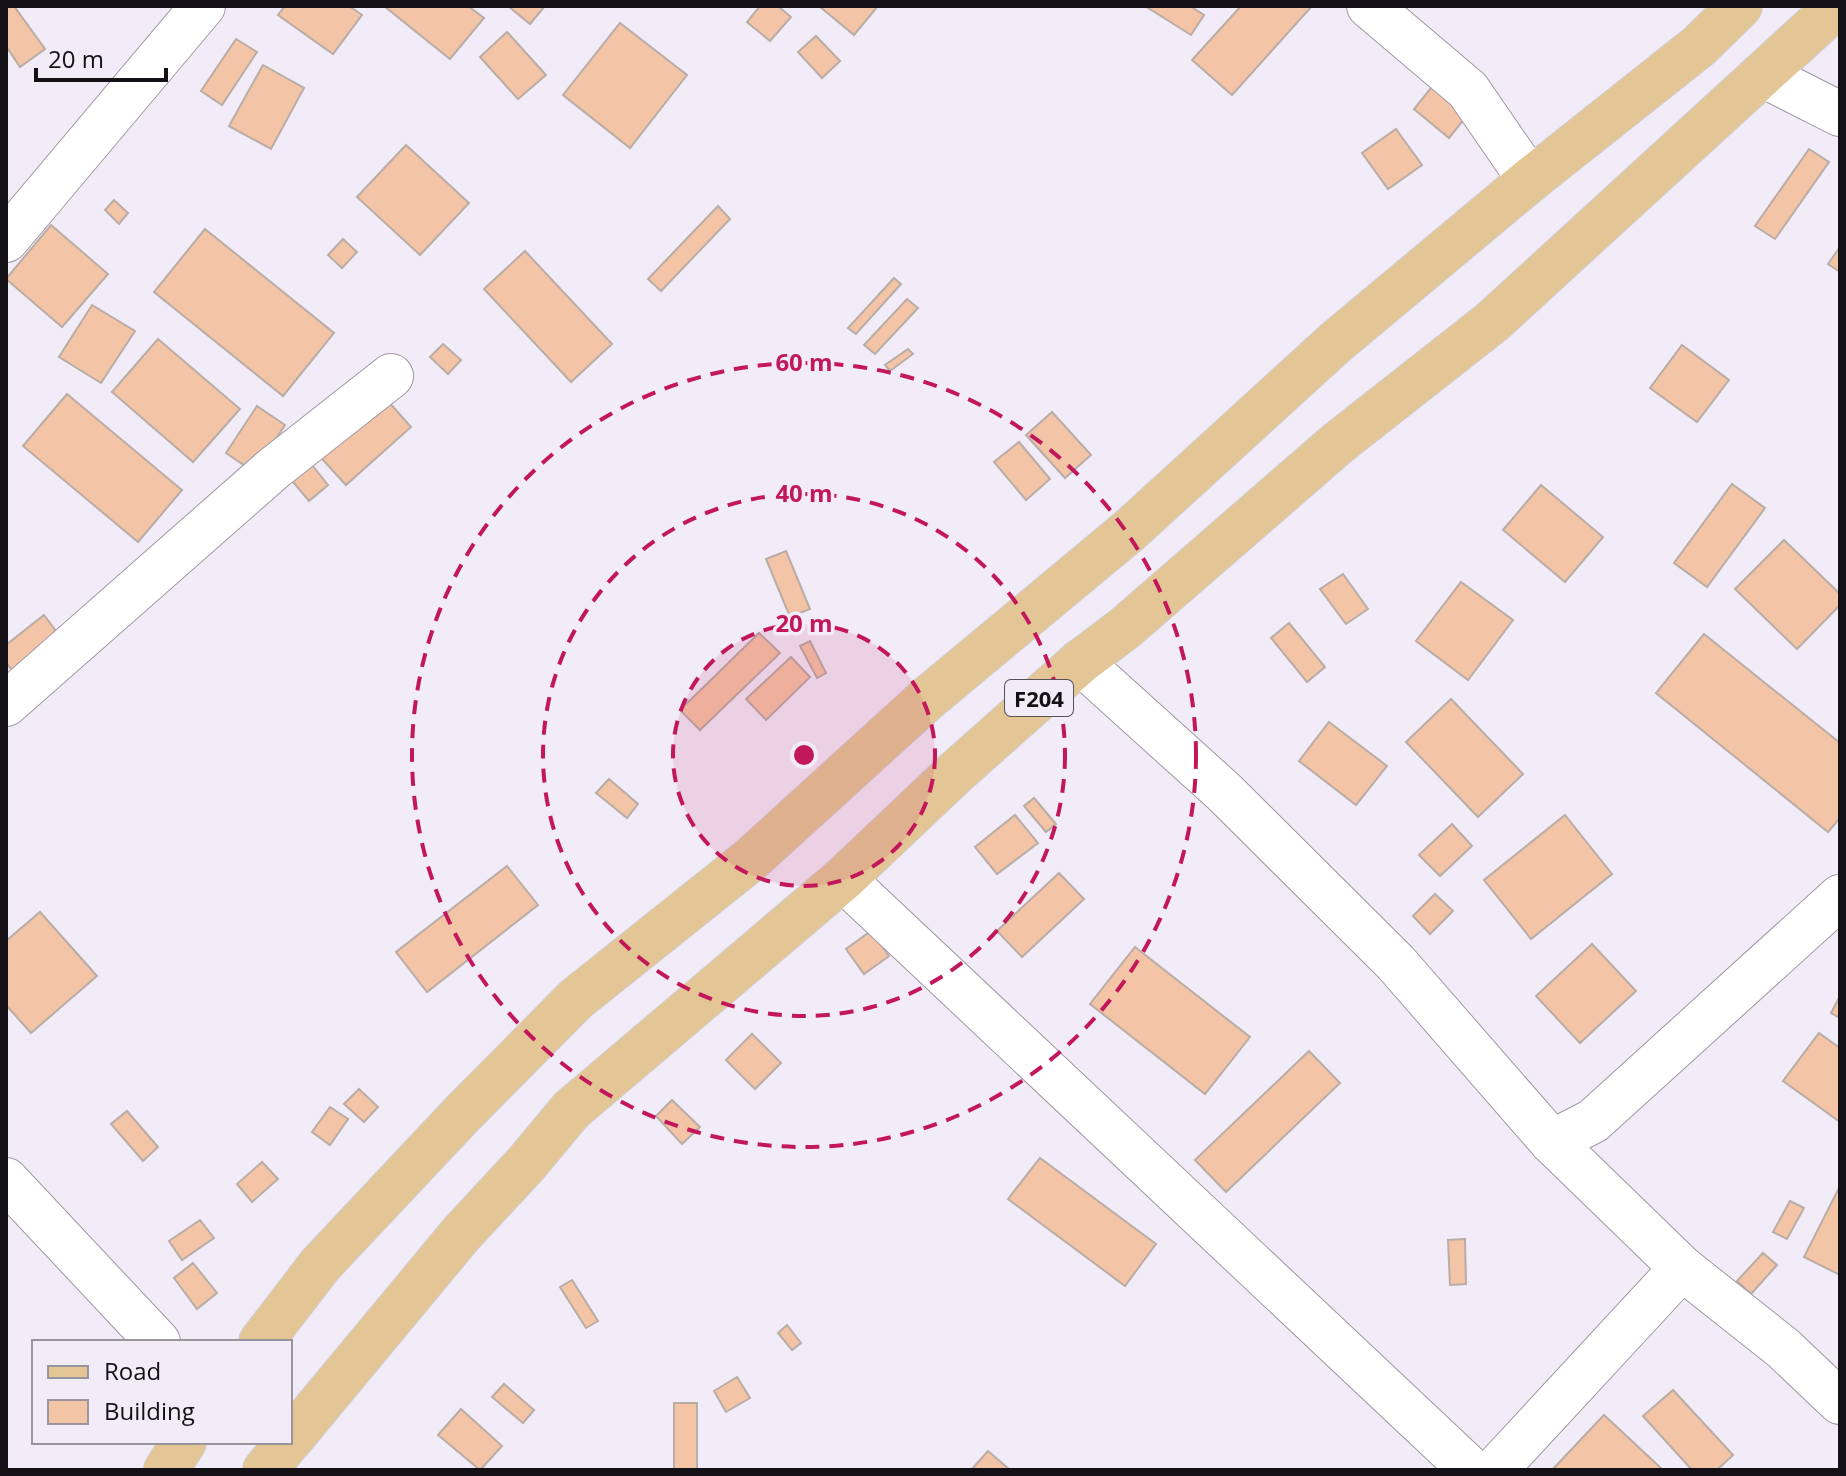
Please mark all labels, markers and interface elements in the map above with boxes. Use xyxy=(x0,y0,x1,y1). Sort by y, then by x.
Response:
scale bar xyxy=(36,32,166,82)
text: 20 m xyxy=(48,42,104,75)
text: 60 m xyxy=(775,345,833,378)
text: 40 m xyxy=(775,476,833,509)
text: 20 m xyxy=(775,606,833,639)
road number: F204 xyxy=(1005,680,1073,716)
centre of rings xyxy=(790,741,818,769)
legend xyxy=(32,1340,292,1444)
text: Road xyxy=(104,1354,161,1387)
text: Building xyxy=(104,1394,195,1427)

